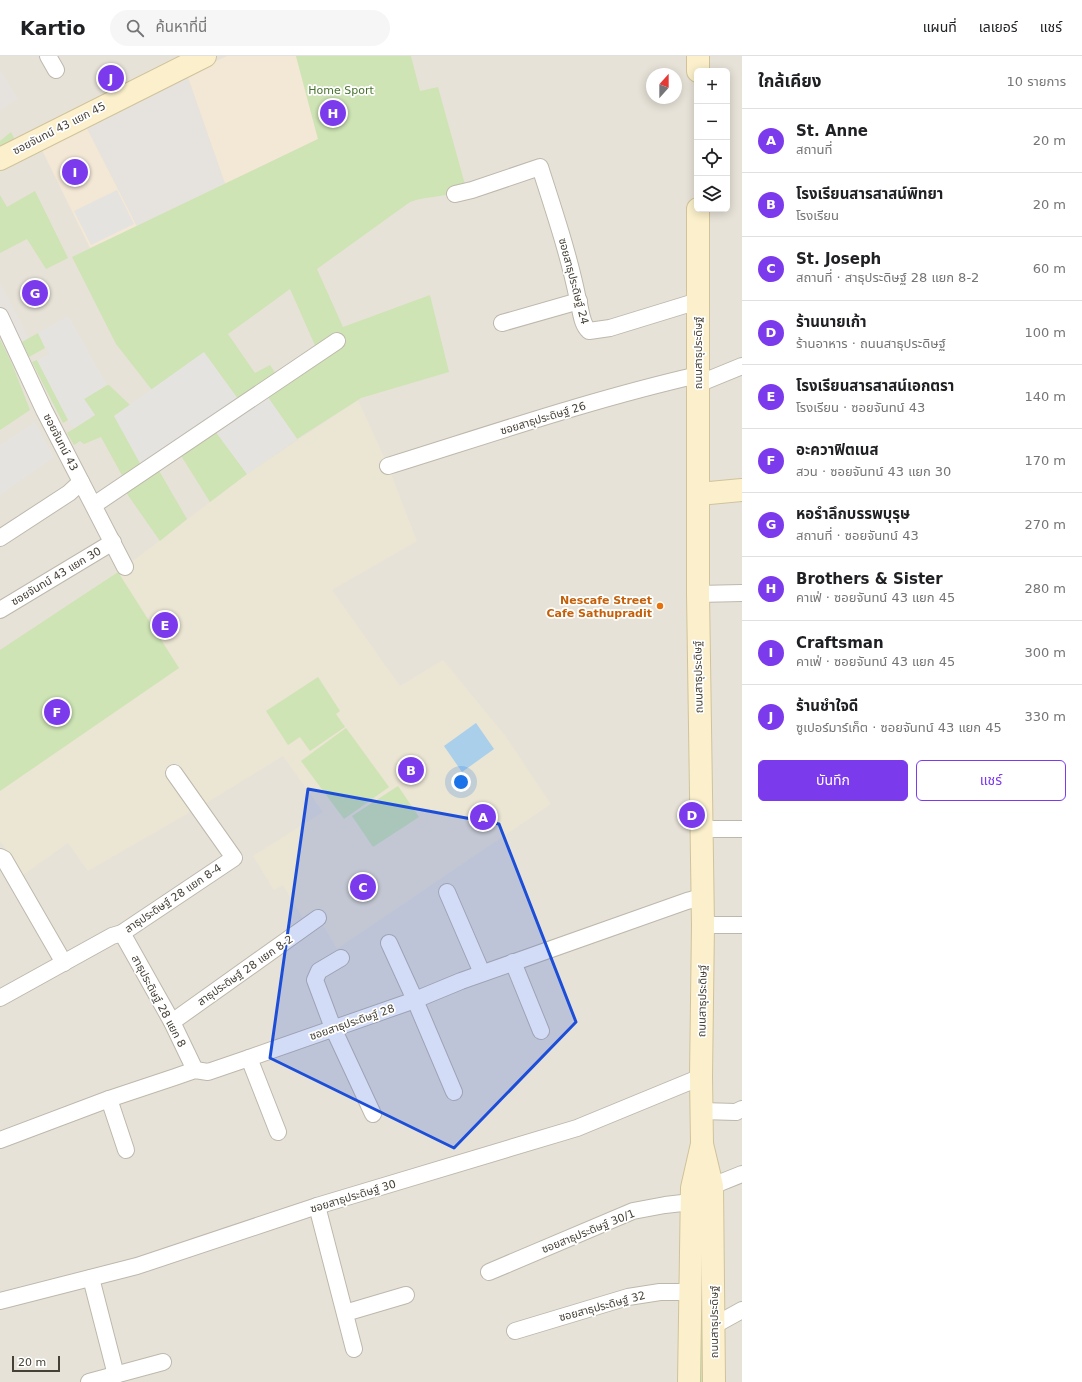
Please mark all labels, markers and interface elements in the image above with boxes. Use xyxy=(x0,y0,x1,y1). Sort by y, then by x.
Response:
search box xyxy=(110,10,390,46)
text: Kartio xyxy=(20,17,86,39)
icon: search xyxy=(124,17,146,39)
text: ค้นหาที่นี่ xyxy=(156,18,207,36)
text: แผนที่ xyxy=(923,19,957,35)
text: เลเยอร์ xyxy=(979,19,1018,35)
text: แชร์ xyxy=(1040,19,1062,35)
pin: J xyxy=(98,63,124,93)
north arrow xyxy=(646,68,682,104)
map controls xyxy=(694,68,730,212)
button: + xyxy=(694,68,730,104)
text: ใกล้เคียง xyxy=(758,71,821,91)
text: 10 รายการ xyxy=(1007,74,1066,89)
park label: Home Sport xyxy=(308,84,374,97)
pin: H xyxy=(320,98,346,128)
street label: ซอยจันทน์ 43 แยก 45 xyxy=(11,99,108,158)
button: − xyxy=(694,104,730,140)
text: St. Anne xyxy=(796,122,868,140)
text: A xyxy=(766,133,776,148)
text: 20 m xyxy=(1033,133,1066,148)
button: locate xyxy=(694,140,730,176)
text: สถานที่ xyxy=(796,142,832,157)
pin: I xyxy=(62,157,88,187)
button: layers xyxy=(694,176,730,212)
text: โรงเรียนสารสาสน์พิทยา xyxy=(796,185,943,203)
text: B xyxy=(766,197,776,212)
text: 20 m xyxy=(1033,197,1066,212)
text: โรงเรียน xyxy=(796,208,839,223)
street label: ซอยสาธุประดิษฐ์ 24 xyxy=(556,237,591,326)
text: St. Joseph xyxy=(796,250,881,268)
text: C xyxy=(766,261,776,276)
text: 60 m xyxy=(1033,261,1066,276)
text: สถานที่ · สาธุประดิษฐ์ 28 แยก 8-2 xyxy=(796,270,979,285)
pin: G xyxy=(22,278,48,308)
text: ร้านนายเก้า xyxy=(796,313,867,331)
street label: ถนนสาธุประดิษฐ์ xyxy=(692,317,705,389)
text: D xyxy=(766,325,776,340)
text: 100 m xyxy=(1024,325,1066,340)
text: ร้านอาหาร · ถนนสาธุประดิษฐ์ xyxy=(796,336,946,351)
text: โรงเรียนสารสาสน์เอกตรา xyxy=(796,377,954,395)
text: E xyxy=(767,389,775,404)
text: 140 m xyxy=(1024,389,1066,404)
street label: ซอยสาธุประดิษฐ์ 26 xyxy=(499,399,587,438)
text: โรงเรียน · ซอยจันทน์ 43 xyxy=(796,400,925,415)
street label: ซอยจันทน์ 43 xyxy=(41,411,81,473)
text: อะควาฟิตเนส xyxy=(796,441,879,459)
text: F xyxy=(767,453,775,468)
text: 170 m xyxy=(1024,453,1066,468)
text: สวน · ซอยจันทน์ 43 แยก 30 xyxy=(796,464,951,479)
text: หอรำลึกบรรพบุรุษ xyxy=(796,505,910,523)
text: G xyxy=(766,517,776,532)
text: 270 m xyxy=(1024,517,1066,532)
text: สถานที่ · ซอยจันทน์ 43 xyxy=(796,528,919,543)
street label: ซอยจันทน์ 43 แยก 30 xyxy=(9,544,104,608)
text: Brothers & Sister xyxy=(796,570,943,588)
text: H xyxy=(766,581,776,596)
text: 280 m xyxy=(1024,581,1066,596)
text: คาเฟ่ · ซอยจันทน์ 43 แยก 45 xyxy=(796,590,955,605)
place label: Nescafe Street Cafe Sathupradit xyxy=(547,594,652,620)
marker: Nescafe Street Cafe Sathupradit xyxy=(655,601,665,611)
pin: E xyxy=(152,610,178,640)
text: Craftsman xyxy=(796,634,884,652)
street label: ถนนสาธุประดิษฐ์ xyxy=(691,641,706,713)
text: I xyxy=(769,645,773,660)
text: 300 m xyxy=(1024,645,1066,660)
text: คาเฟ่ · ซอยจันทน์ 43 แยก 45 xyxy=(796,654,955,669)
pin: F xyxy=(44,697,70,727)
text: ร้านชำใจดี xyxy=(796,697,858,715)
text: J xyxy=(769,709,773,724)
text: 330 m xyxy=(1024,709,1066,724)
text: ซูเปอร์มาร์เก็ต · ซอยจันทน์ 43 แยก 45 xyxy=(796,720,1002,735)
pin: B xyxy=(398,755,424,785)
button: บันทึก xyxy=(758,760,908,801)
button: แชร์ xyxy=(916,760,1066,801)
your location xyxy=(451,772,471,792)
pin: D xyxy=(679,800,705,830)
pin: A xyxy=(470,802,496,832)
street label: สาธุประดิษฐ์ 28 แยก 8-4 xyxy=(122,861,224,936)
pin: C xyxy=(350,872,376,902)
street label: สาธุประดิษฐ์ 28 แยก 8-2 xyxy=(195,932,296,1008)
street label: สาธุประดิษฐ์ 28 แยก 8 xyxy=(129,953,188,1050)
street label: ถนนสาธุประดิษฐ์ xyxy=(695,965,710,1037)
street label: ซอยสาธุประดิษฐ์ 28 xyxy=(308,1002,396,1043)
street label: ซอยสาธุประดิษฐ์ 30 xyxy=(309,1177,397,1216)
street label: ซอยสาธุประดิษฐ์ 30/1 xyxy=(540,1207,637,1256)
street label: ถนนสาธุประดิษฐ์ xyxy=(708,1286,721,1358)
street label: ซอยสาธุประดิษฐ์ 32 xyxy=(558,1289,647,1324)
scale bar xyxy=(12,1354,60,1373)
text: 20 m xyxy=(18,1356,46,1369)

